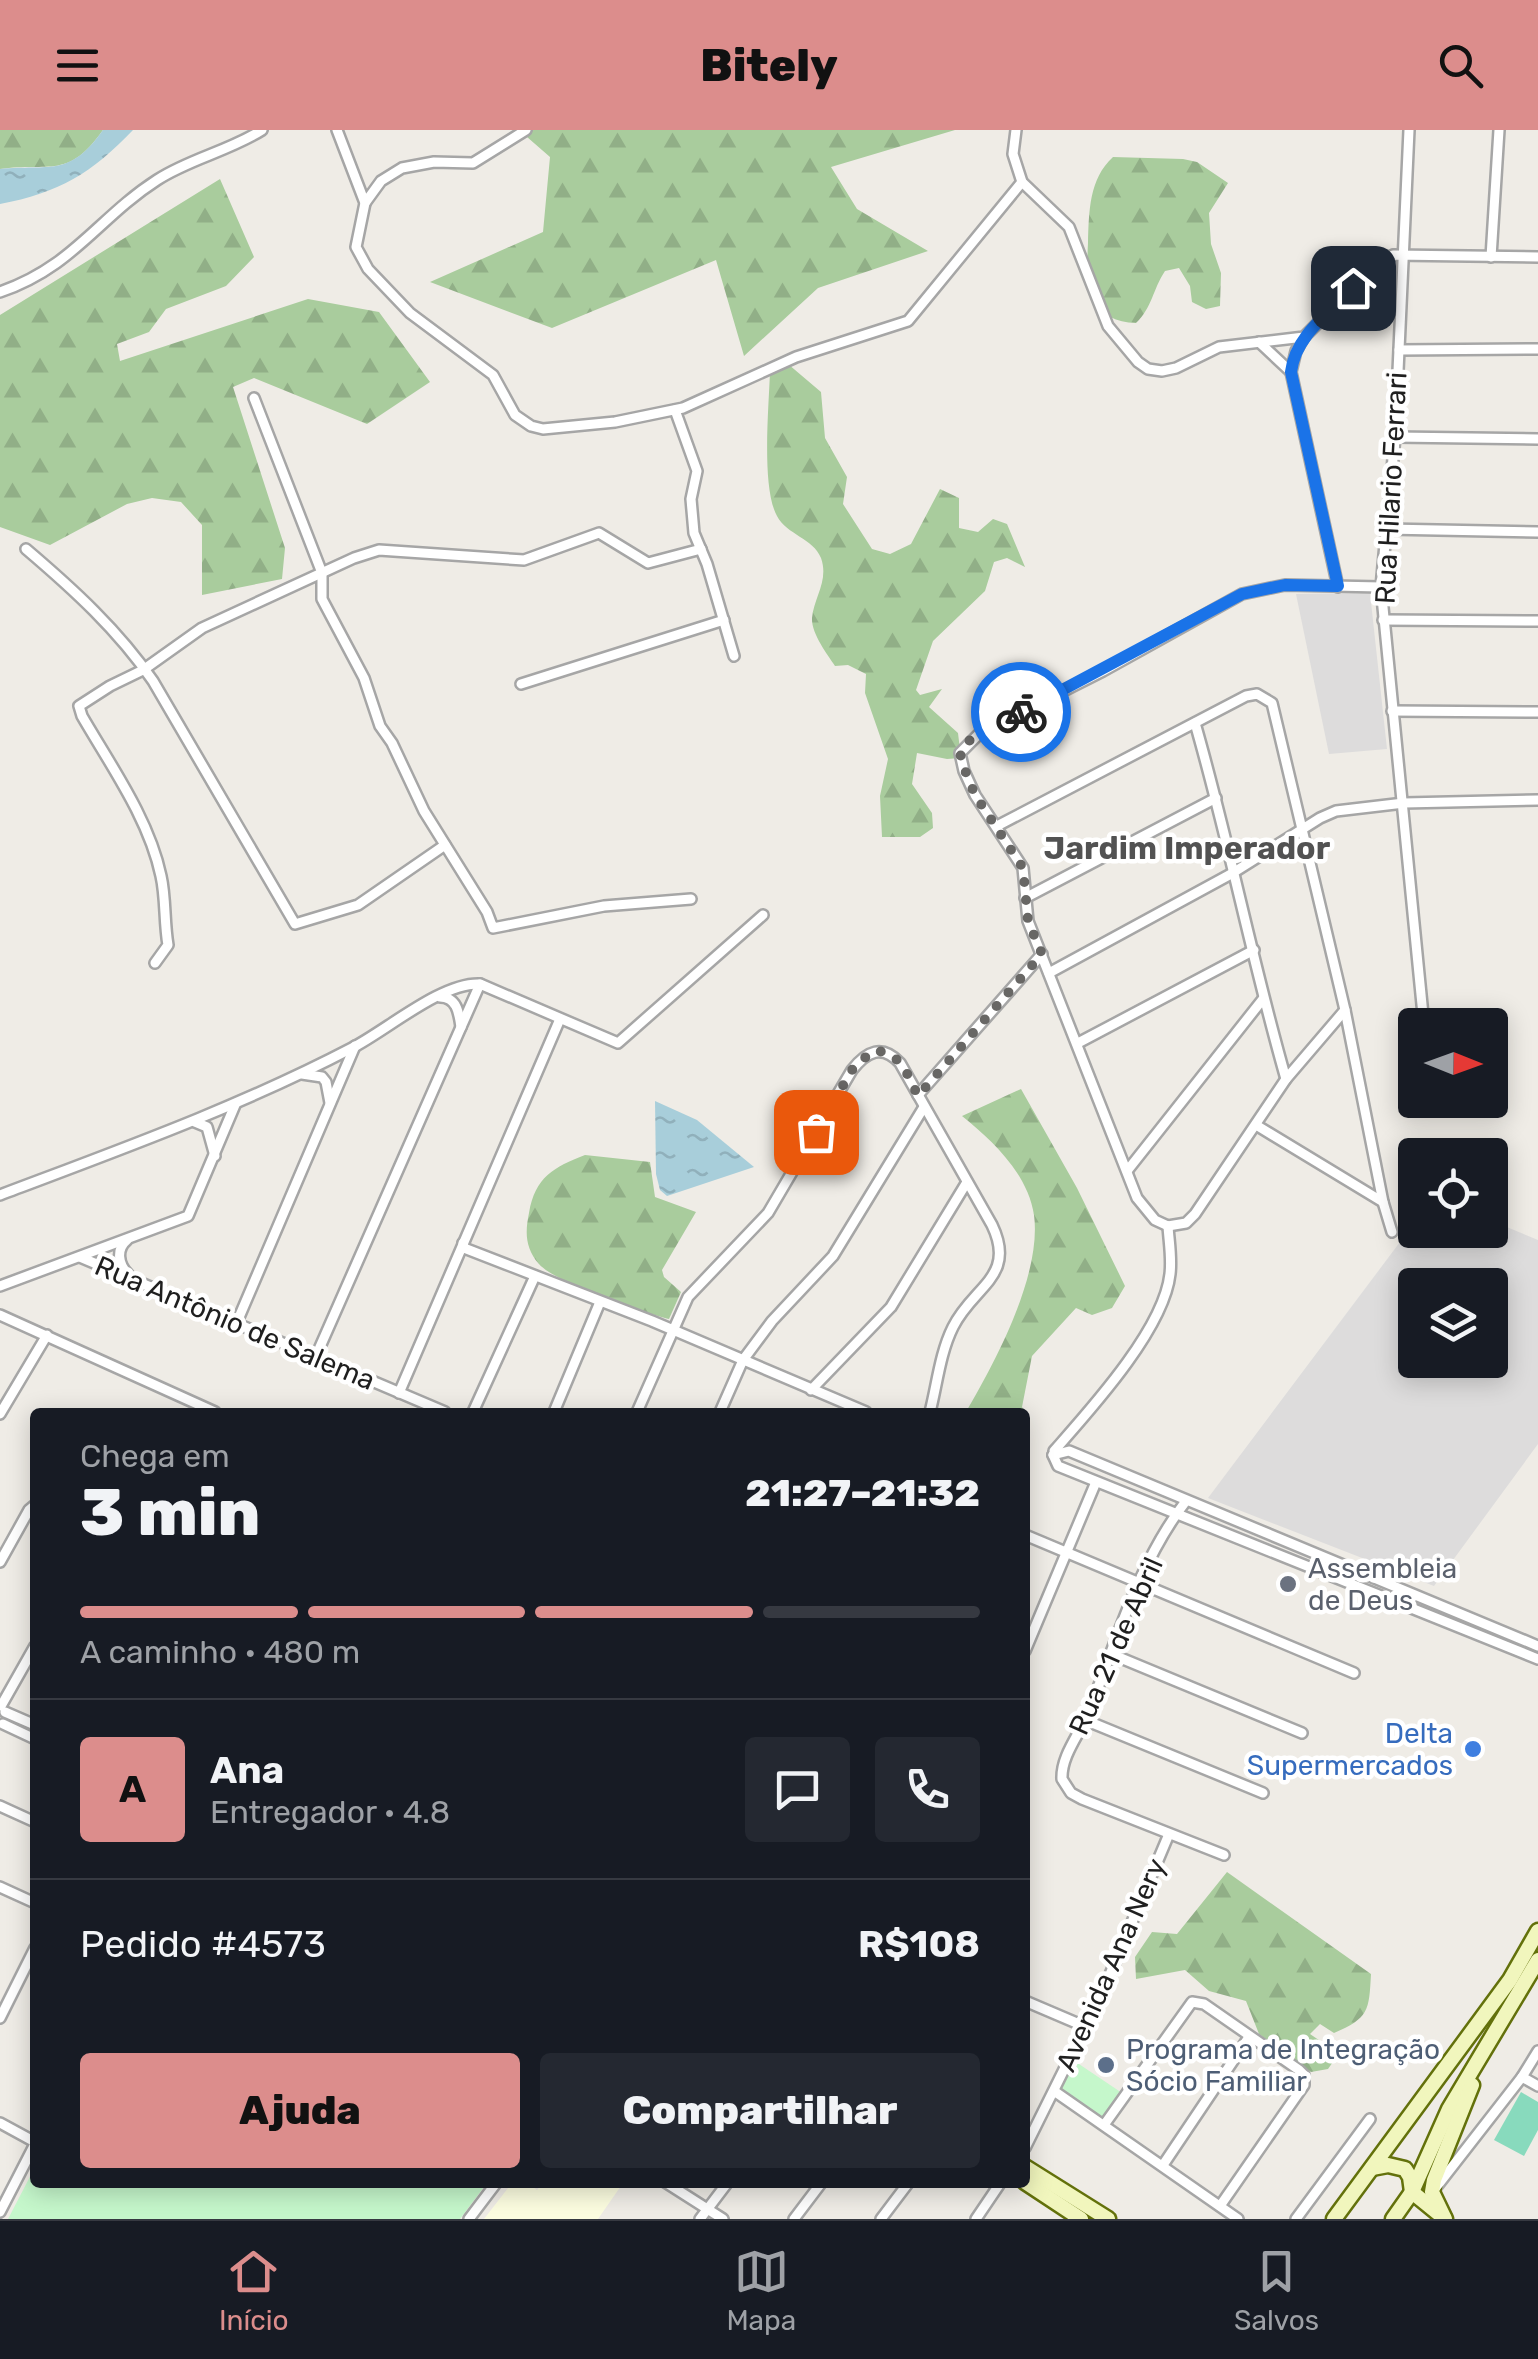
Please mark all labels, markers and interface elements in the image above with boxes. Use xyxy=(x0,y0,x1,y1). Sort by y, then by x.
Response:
icon: menu xyxy=(50,38,105,93)
icon: search xyxy=(1433,38,1488,93)
text: Bitely xyxy=(700,39,838,92)
pin xyxy=(1311,246,1396,331)
icon: home xyxy=(1326,261,1381,316)
street label: Rua Hilario Ferrari xyxy=(1368,371,1414,605)
courier xyxy=(971,662,1071,762)
icon: bike xyxy=(994,685,1049,740)
district label: Jardim Imperador xyxy=(1044,829,1331,867)
north arrow xyxy=(1398,1008,1508,1118)
map controls xyxy=(1398,1008,1508,1378)
pin xyxy=(774,1090,859,1175)
icon: bag xyxy=(789,1105,844,1160)
button: locate xyxy=(1398,1138,1508,1248)
street label: Rua Antônio de Salema xyxy=(90,1249,380,1397)
button: layers xyxy=(1398,1268,1508,1378)
text: Chega em xyxy=(80,1437,230,1475)
text: 21:27–21:32 xyxy=(745,1470,980,1516)
text: 3 min xyxy=(80,1474,260,1551)
street label: Rua 21 de Abril xyxy=(1062,1552,1170,1740)
place label: Assembleia de Deus xyxy=(1308,1552,1457,1617)
marker: Assembleia de Deus xyxy=(1277,1573,1299,1595)
text: A caminho · 480 m xyxy=(80,1633,360,1671)
place label: Delta Supermercados xyxy=(1247,1717,1453,1782)
button: chat xyxy=(745,1737,850,1842)
button: phone xyxy=(875,1737,980,1842)
marker: Delta Supermercados xyxy=(1462,1738,1484,1760)
text: Ana xyxy=(210,1747,284,1793)
text: A xyxy=(119,1766,146,1812)
text: Entregador · 4.8 xyxy=(210,1793,450,1831)
street label: Avenida Ana Nery xyxy=(1049,1853,1173,2077)
text: Pedido #4573 xyxy=(80,1921,326,1967)
text: R$108 xyxy=(858,1921,980,1967)
place label: Programa de Integração Sócio Familiar xyxy=(1126,2033,1440,2098)
button: Ajuda xyxy=(80,2053,520,2168)
button: Compartilhar xyxy=(540,2053,980,2168)
marker: Programa de Integração Sócio Familiar xyxy=(1095,2054,1117,2076)
tab: Início xyxy=(219,2244,289,2337)
tab: Mapa xyxy=(726,2244,796,2337)
tab: Salvos xyxy=(1234,2244,1319,2337)

